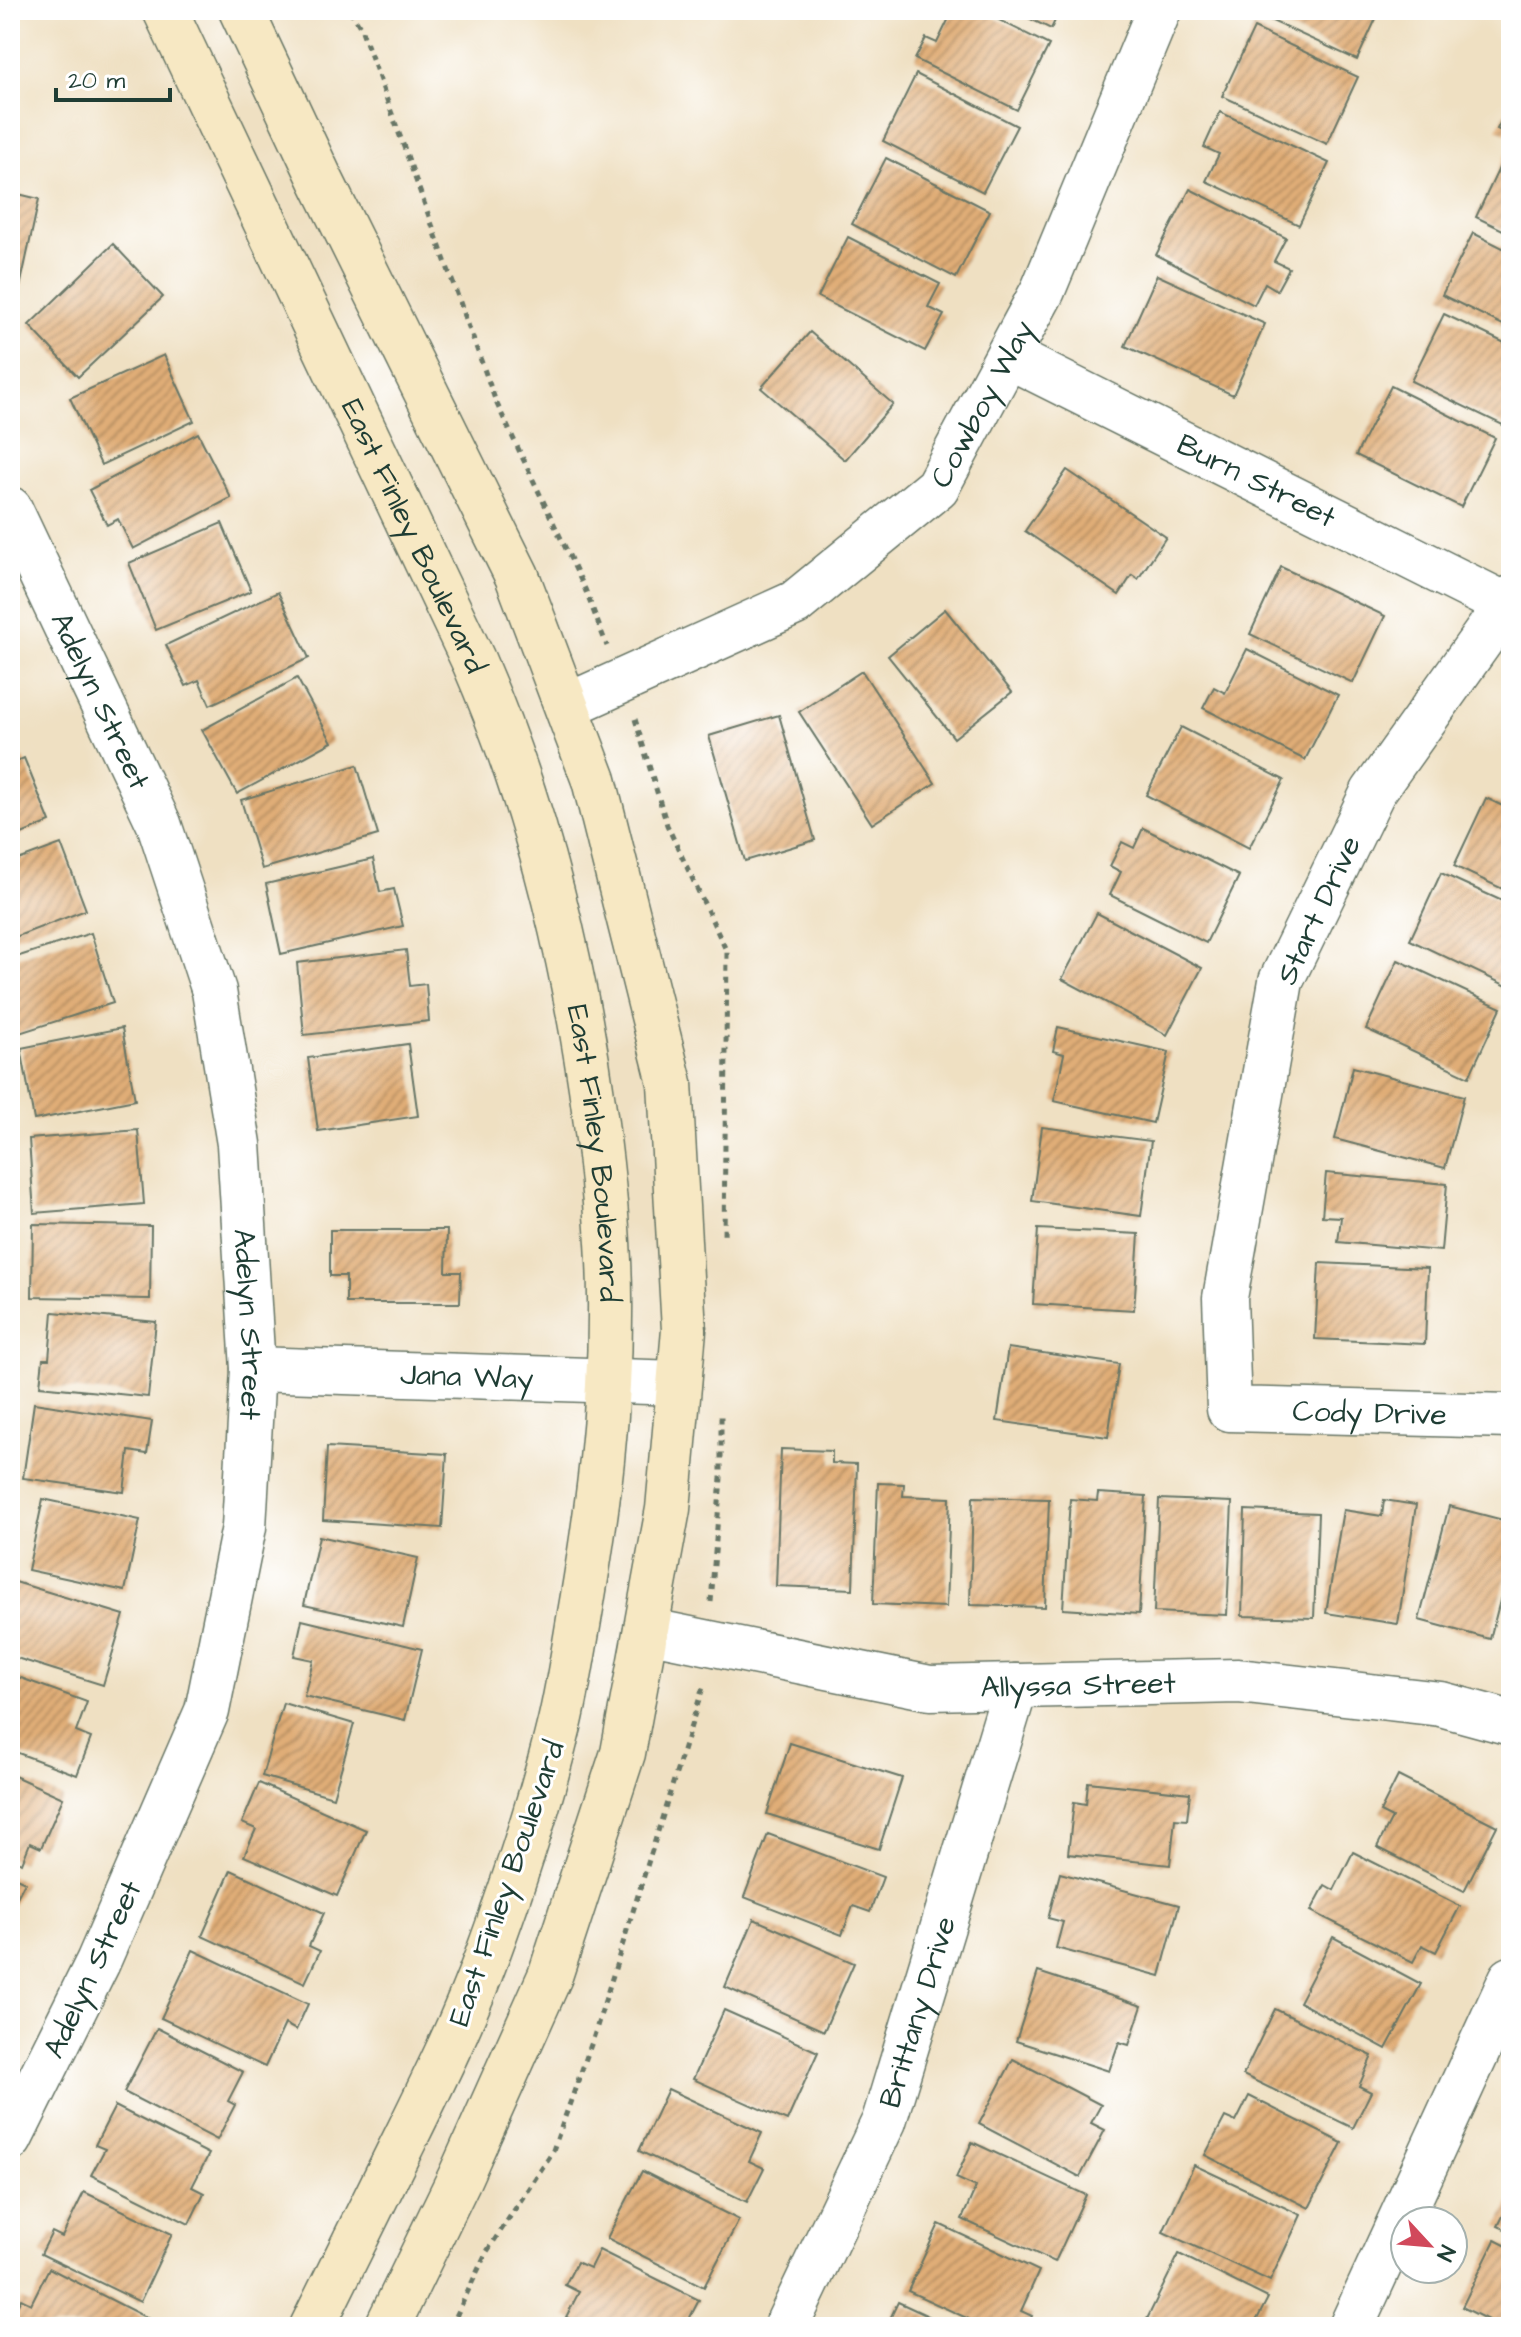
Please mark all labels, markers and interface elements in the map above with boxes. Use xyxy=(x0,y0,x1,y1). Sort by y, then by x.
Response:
scale bar xyxy=(56,52,170,102)
text: 20 m xyxy=(68,64,125,98)
street label: Cowboy Way xyxy=(920,313,1046,496)
street label: East Finley Boulevard xyxy=(330,392,496,680)
street label: Burn Street xyxy=(1170,424,1343,539)
street label: Adelyn Street xyxy=(40,605,160,797)
street label: Start Drive xyxy=(1266,829,1372,992)
street label: East Finley Boulevard xyxy=(556,1001,630,1302)
street label: Adelyn Street xyxy=(222,1227,273,1421)
street label: Jana Way xyxy=(400,1354,534,1401)
street label: Cody Drive xyxy=(1292,1391,1447,1436)
street label: Allyssa Street xyxy=(980,1662,1176,1709)
street label: East Finley Boulevard xyxy=(438,1735,576,2032)
street label: Adelyn Street xyxy=(33,1874,153,2066)
street label: Brittany Drive xyxy=(869,1912,967,2113)
north arrow xyxy=(1389,2205,1469,2285)
text: N xyxy=(1429,2240,1463,2266)

